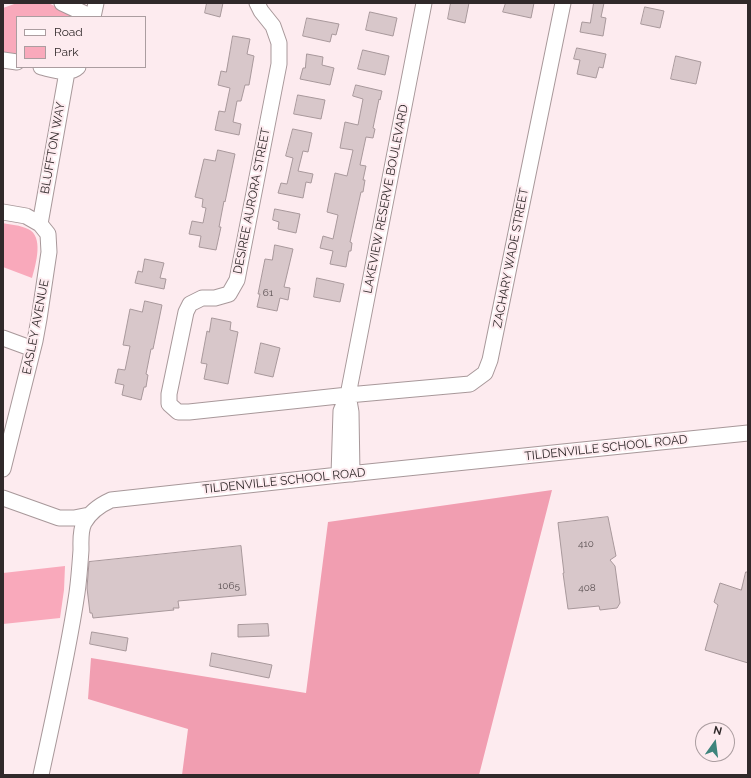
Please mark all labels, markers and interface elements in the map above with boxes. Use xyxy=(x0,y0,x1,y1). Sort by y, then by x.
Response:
legend xyxy=(16,16,146,68)
text: Road xyxy=(54,25,83,39)
text: Park xyxy=(54,45,79,59)
street label: BLUFFTON WAY xyxy=(38,101,68,195)
street label: LAKEVIEW RESERVE BOULEVARD xyxy=(361,103,411,295)
street label: DESIREE AURORA STREET xyxy=(231,127,273,275)
street label: ZACHARY WADE STREET xyxy=(490,187,532,329)
street label: EASLEY AVENUE xyxy=(20,278,52,376)
house number: 61 xyxy=(263,287,273,299)
street label: TILDENVILLE SCHOOL ROAD xyxy=(524,432,688,464)
street label: TILDENVILLE SCHOOL ROAD xyxy=(202,465,366,497)
house number: 410 xyxy=(578,538,594,550)
house number: 1065 xyxy=(218,580,240,592)
house number: 408 xyxy=(578,582,596,594)
north arrow xyxy=(695,722,735,762)
text: N xyxy=(712,724,723,738)

